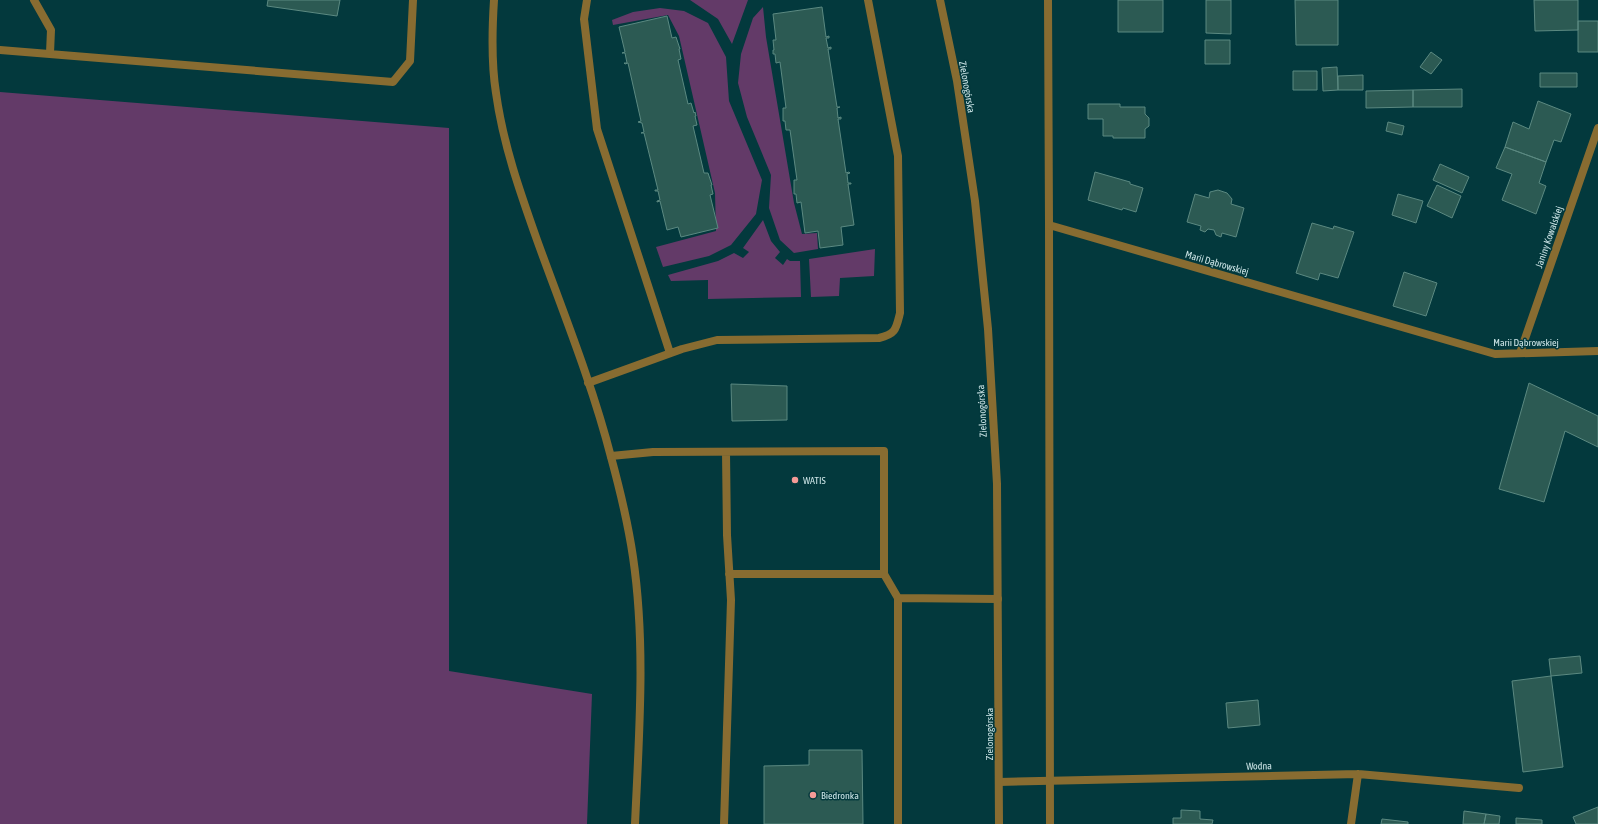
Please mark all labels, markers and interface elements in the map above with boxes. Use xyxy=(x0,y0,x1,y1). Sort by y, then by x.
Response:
street label: Zielonogórska xyxy=(957,60,977,114)
street label: Janiny Kowalskiej xyxy=(1533,205,1565,269)
street label: Marii Dąbrowskiej xyxy=(1184,249,1250,277)
street label: Marii Dąbrowskiej xyxy=(1493,337,1559,348)
street label: Zielonogórska xyxy=(975,384,989,437)
marker: WATIS xyxy=(790,475,800,485)
place label: WATIS xyxy=(803,475,826,486)
street label: Zielonogórska xyxy=(984,707,995,760)
street label: Wodna xyxy=(1246,760,1272,772)
marker: Biedronka xyxy=(808,790,818,800)
place label: Biedronka xyxy=(821,790,859,801)

